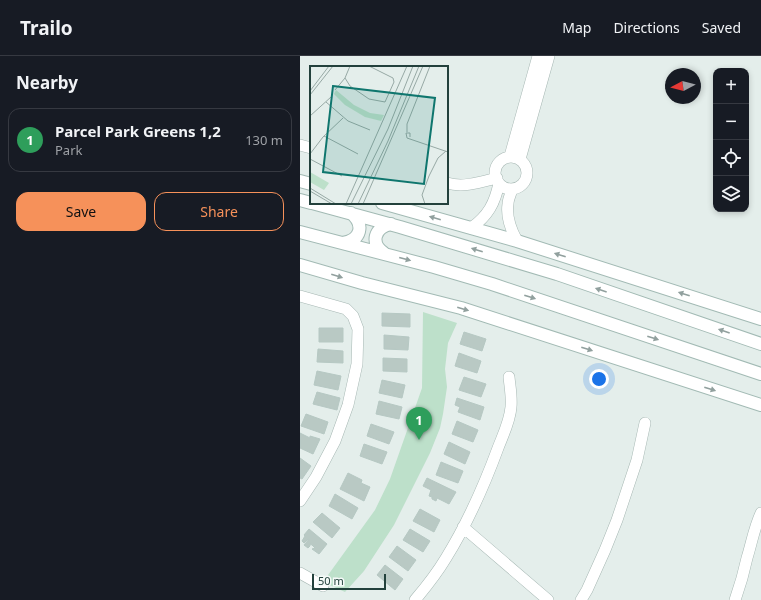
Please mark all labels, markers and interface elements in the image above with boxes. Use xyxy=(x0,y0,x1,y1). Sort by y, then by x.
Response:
text: Trailo xyxy=(20,15,73,41)
text: Map xyxy=(562,18,591,37)
text: Directions xyxy=(613,18,680,37)
text: Saved xyxy=(702,18,741,37)
inset map xyxy=(310,66,448,204)
north arrow xyxy=(665,68,701,104)
map controls xyxy=(713,68,749,212)
button: + xyxy=(713,68,749,104)
text: Nearby xyxy=(16,71,78,94)
button: − xyxy=(713,104,749,140)
text: Parcel Park Greens 1,2 xyxy=(55,121,221,141)
text: 1 xyxy=(26,131,34,149)
text: 130 m xyxy=(245,131,283,149)
button: locate xyxy=(713,140,749,176)
text: Park xyxy=(55,141,82,159)
button: layers xyxy=(713,176,749,212)
button: Save xyxy=(16,192,146,231)
button: Share xyxy=(154,192,284,231)
one-way arrow xyxy=(429,215,441,221)
one-way arrow xyxy=(471,247,483,253)
one-way arrow xyxy=(554,252,566,258)
one-way arrow xyxy=(400,256,412,262)
one-way arrow xyxy=(332,273,344,279)
one-way arrow xyxy=(595,286,607,292)
one-way arrow xyxy=(678,291,690,297)
one-way arrow xyxy=(524,294,536,300)
one-way arrow xyxy=(457,306,469,312)
one-way arrow xyxy=(718,328,730,334)
one-way arrow xyxy=(648,335,660,341)
one-way arrow xyxy=(581,346,593,352)
your location xyxy=(589,369,609,389)
one-way arrow xyxy=(705,386,717,392)
pin: 1 xyxy=(406,407,432,440)
scale bar xyxy=(312,572,386,591)
text: 50 m xyxy=(318,573,344,588)

